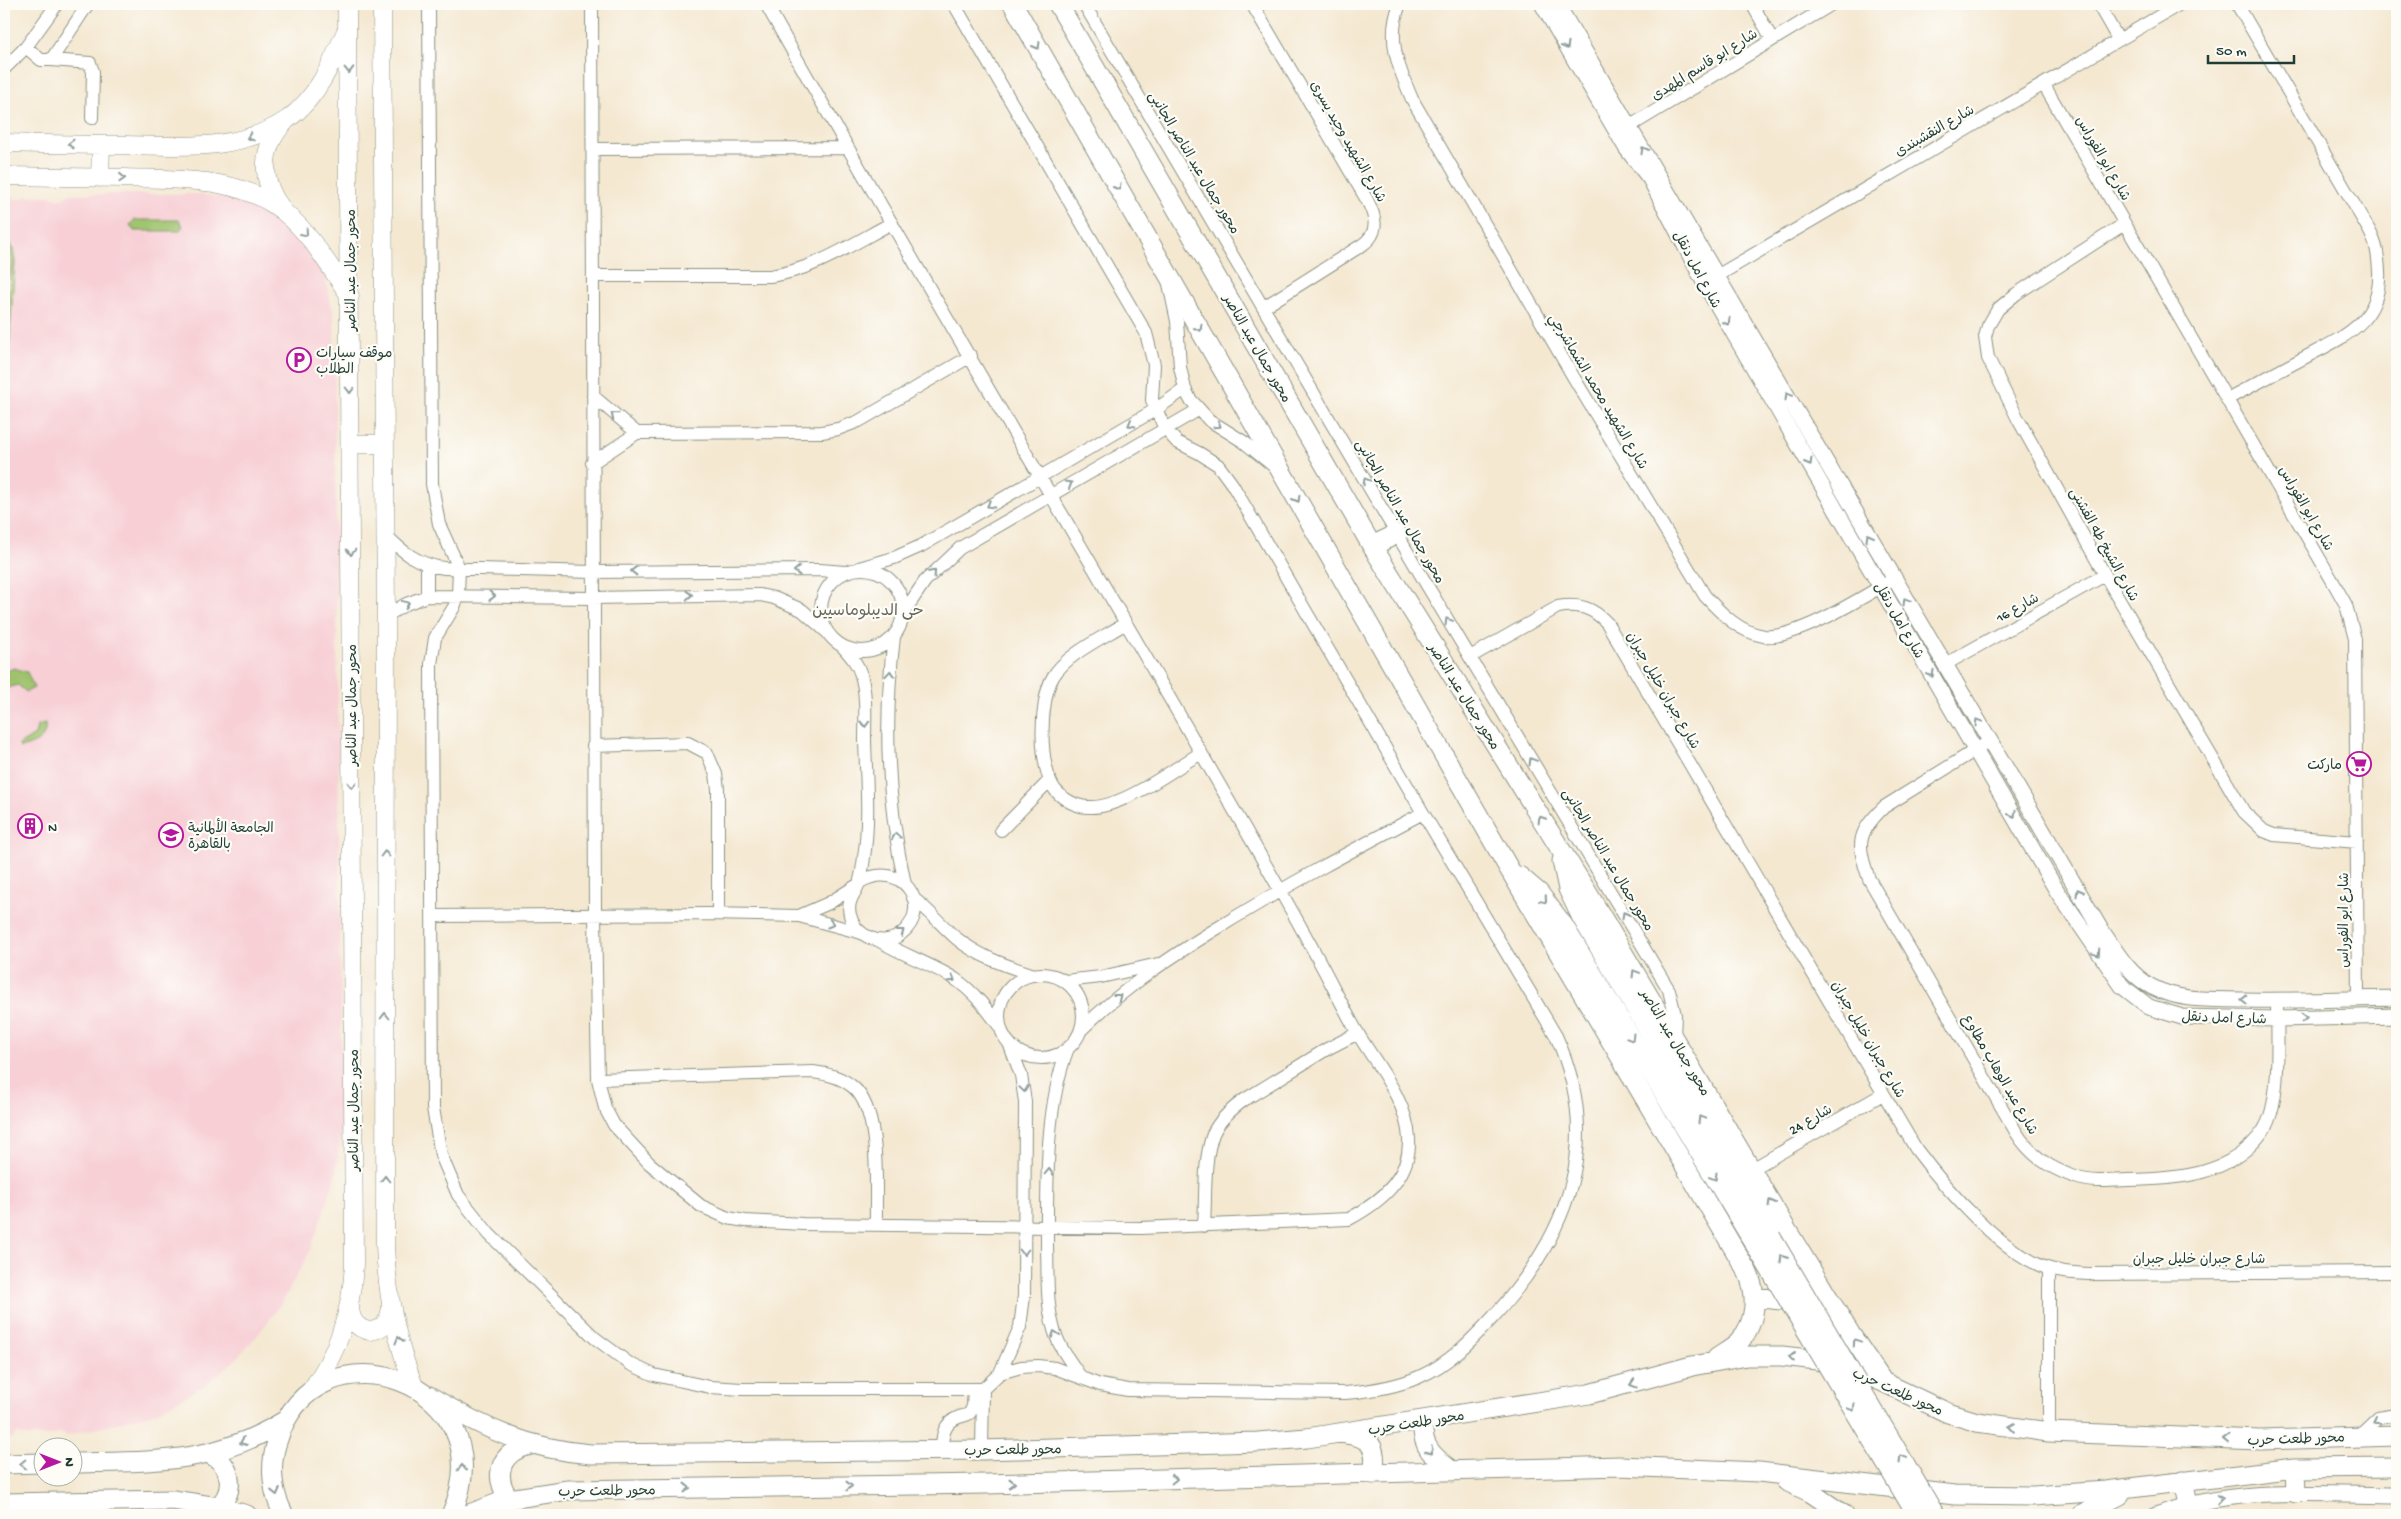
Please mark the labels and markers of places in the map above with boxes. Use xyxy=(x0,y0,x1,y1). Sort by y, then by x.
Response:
place label: موقف سيارات الطلاب xyxy=(316,346,392,379)
parking icon: موقف سيارات الطلاب xyxy=(286,347,312,373)
supermarket icon: ماركت xyxy=(2346,751,2372,777)
place label: ماركت xyxy=(2307,758,2342,775)
building icon: N xyxy=(17,813,43,839)
place label: الجامعة الألمانية بالقاهرة xyxy=(188,818,274,854)
place label: N xyxy=(48,820,57,837)
school or university icon: الجامعة الألمانية بالقاهرة xyxy=(158,822,184,848)

